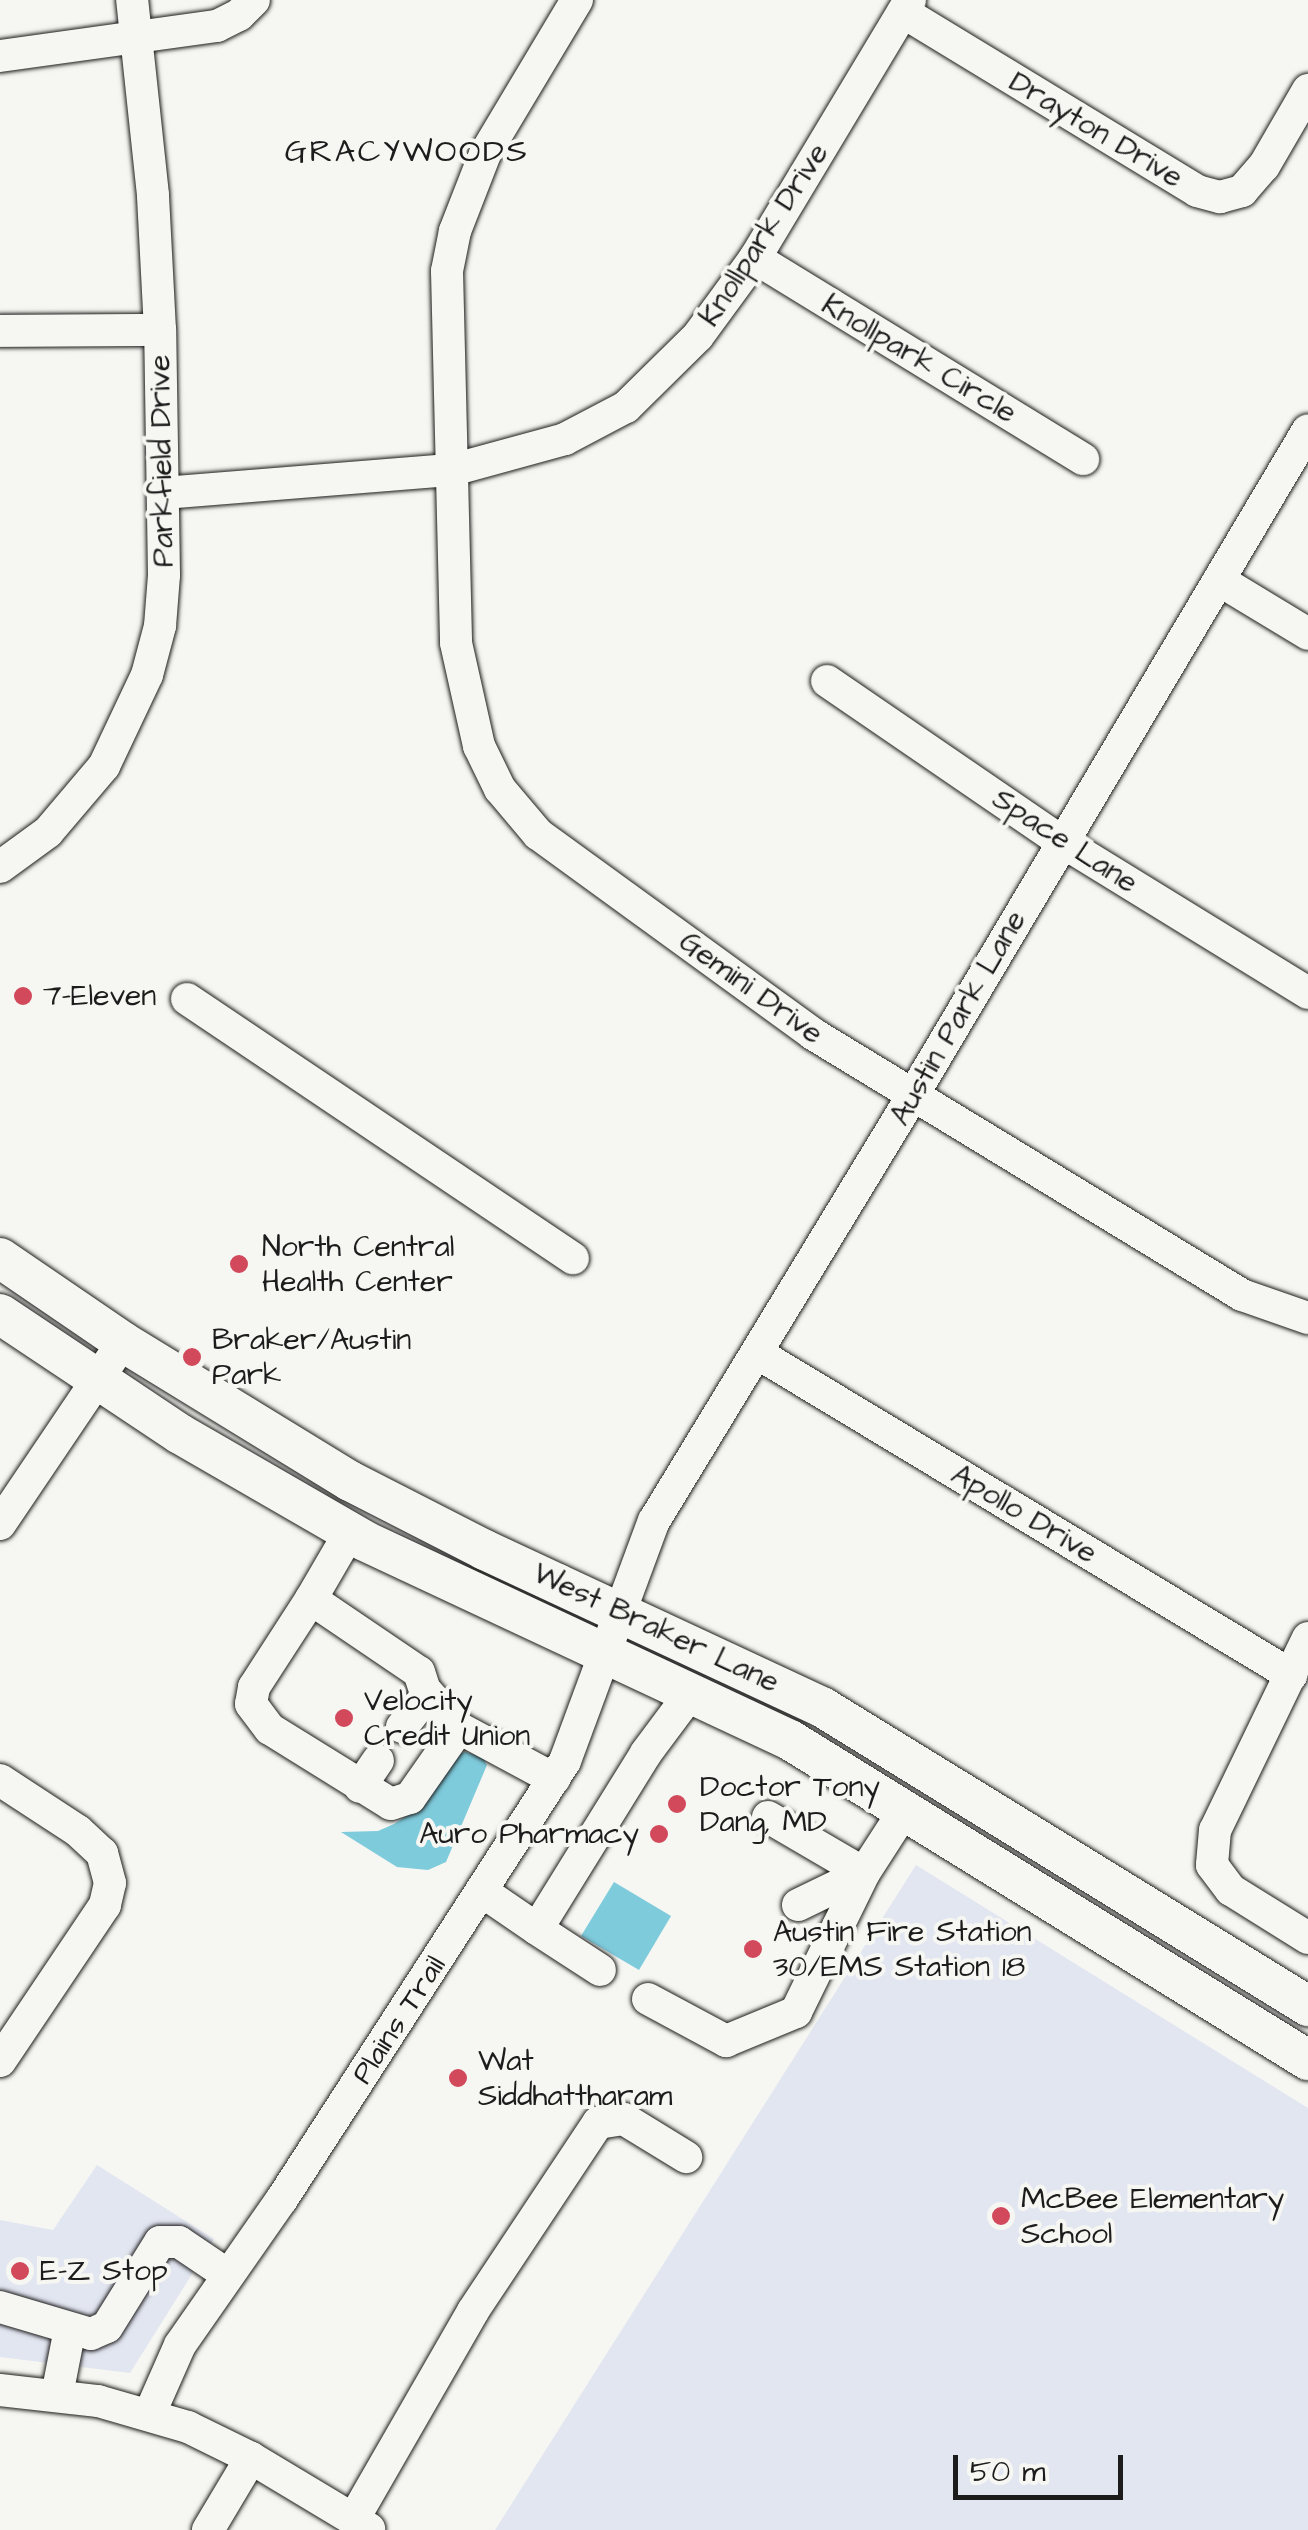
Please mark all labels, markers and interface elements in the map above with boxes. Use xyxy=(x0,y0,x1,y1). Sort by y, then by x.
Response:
street label: Drayton Drive xyxy=(1003,64,1189,196)
district label: GRACYWOODS xyxy=(285,133,529,171)
street label: Knollpark Drive xyxy=(692,137,836,333)
street label: Knollpark Circle xyxy=(815,287,1023,431)
street label: Parkfield Drive xyxy=(142,355,182,567)
street label: Space Lane xyxy=(986,781,1144,901)
street label: Austin Park Lane xyxy=(882,904,1034,1132)
street label: Gemini Drive xyxy=(672,924,830,1052)
place label: 7-Eleven xyxy=(43,978,156,1014)
marker: 7-Eleven xyxy=(12,985,34,1007)
place label: North Central Health Center xyxy=(262,1229,454,1300)
marker: North Central Health Center xyxy=(226,1251,252,1277)
place label: Braker/Austin Park xyxy=(212,1322,411,1392)
marker: Braker/Austin Park xyxy=(181,1346,203,1368)
street label: Apollo Drive xyxy=(945,1456,1103,1572)
street label: West Braker Lane xyxy=(527,1555,785,1701)
place label: Velocity Credit Union xyxy=(364,1683,530,1754)
marker: Velocity Credit Union xyxy=(333,1707,355,1729)
place label: Doctor Tony Dang, MD xyxy=(700,1769,880,1840)
marker: Doctor Tony Dang, MD xyxy=(664,1791,690,1817)
place label: Auro Pharmacy xyxy=(419,1816,639,1852)
marker: Auro Pharmacy xyxy=(648,1823,670,1845)
place label: Austin Fire Station 30/EMS Station 18 xyxy=(773,1914,1032,1984)
marker: Austin Fire Station 30/EMS Station 18 xyxy=(742,1938,764,1960)
street label: Plains Trail xyxy=(344,1949,454,2091)
place label: Wat Siddhattharam xyxy=(478,2043,672,2114)
marker: Wat Siddhattharam xyxy=(447,2067,469,2089)
place label: McBee Elementary School xyxy=(1021,2181,1284,2252)
marker: McBee Elementary School xyxy=(990,2205,1012,2227)
place label: E-Z Stop xyxy=(40,2253,168,2289)
marker: E-Z Stop xyxy=(9,2260,31,2282)
scale bar xyxy=(958,2435,1128,2497)
text: 50 m xyxy=(970,2451,1046,2493)

